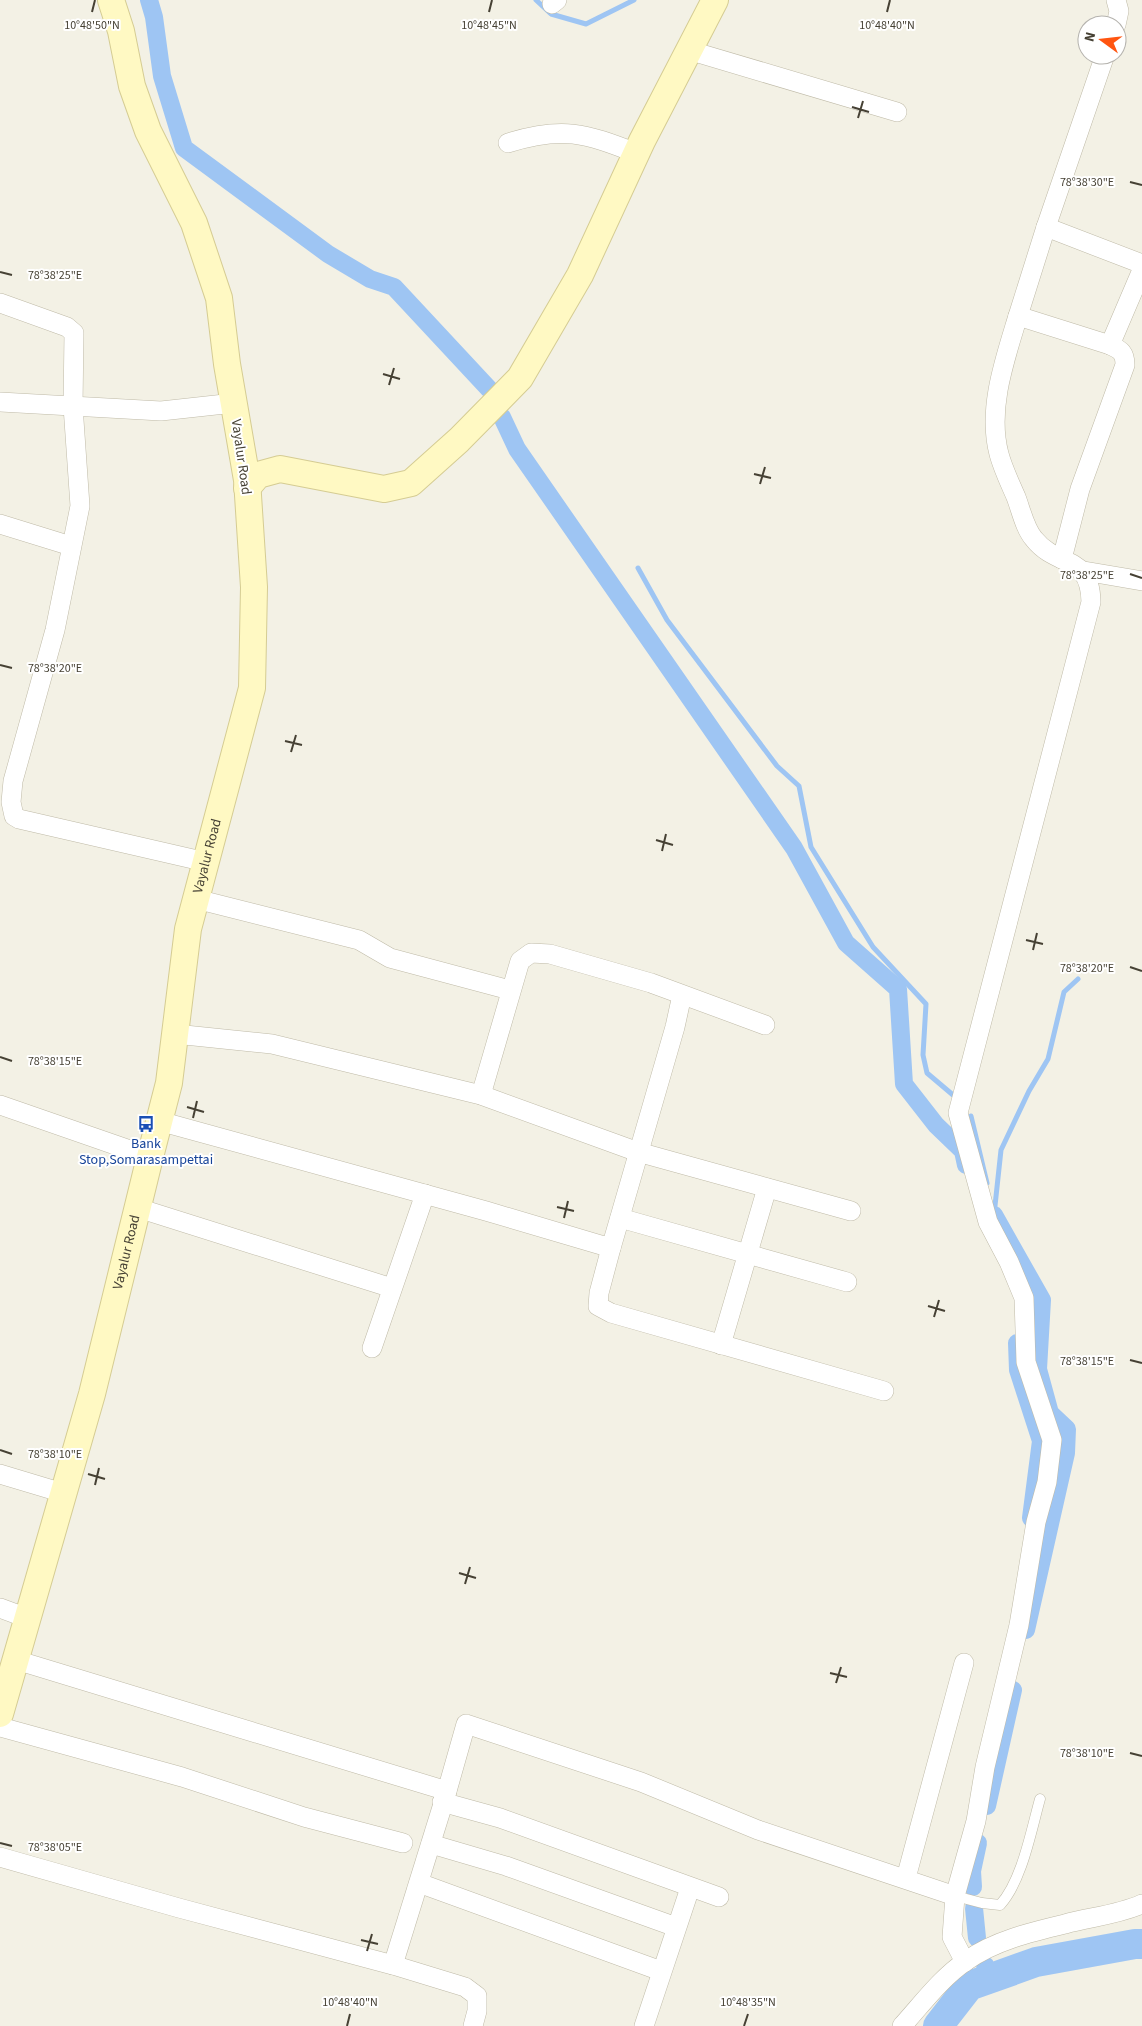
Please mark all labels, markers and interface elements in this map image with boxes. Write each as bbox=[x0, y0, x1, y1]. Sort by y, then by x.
north arrow bbox=[1077, 15, 1127, 65]
text: 10°48'50"N bbox=[64, 17, 120, 34]
text: 10°48'45"N bbox=[461, 17, 517, 34]
text: 10°48'40"N bbox=[859, 17, 915, 34]
text: N bbox=[1080, 30, 1101, 44]
text: 78°38'30"E bbox=[1060, 174, 1114, 191]
text: 78°38'25"E bbox=[28, 267, 82, 284]
street label: Vayalur Road bbox=[226, 418, 256, 496]
text: 78°38'25"E bbox=[1060, 567, 1114, 584]
text: 78°38'20"E bbox=[28, 660, 82, 677]
street label: Vayalur Road bbox=[188, 817, 227, 895]
text: 78°38'20"E bbox=[1060, 960, 1114, 977]
text: 78°38'15"E bbox=[28, 1053, 82, 1070]
bus stop icon: Bank Stop,Somarasampettai bbox=[136, 1114, 156, 1134]
place label: Bank Stop,Somarasampettai bbox=[79, 1134, 213, 1170]
street label: Vayalur Road bbox=[108, 1213, 145, 1292]
text: 78°38'15"E bbox=[1060, 1353, 1114, 1370]
text: 78°38'10"E bbox=[28, 1446, 82, 1463]
text: 78°38'10"E bbox=[1060, 1745, 1114, 1762]
text: 78°38'05"E bbox=[28, 1839, 82, 1856]
text: 10°48'40"N bbox=[322, 1994, 378, 2011]
text: 10°48'35"N bbox=[720, 1994, 776, 2011]

